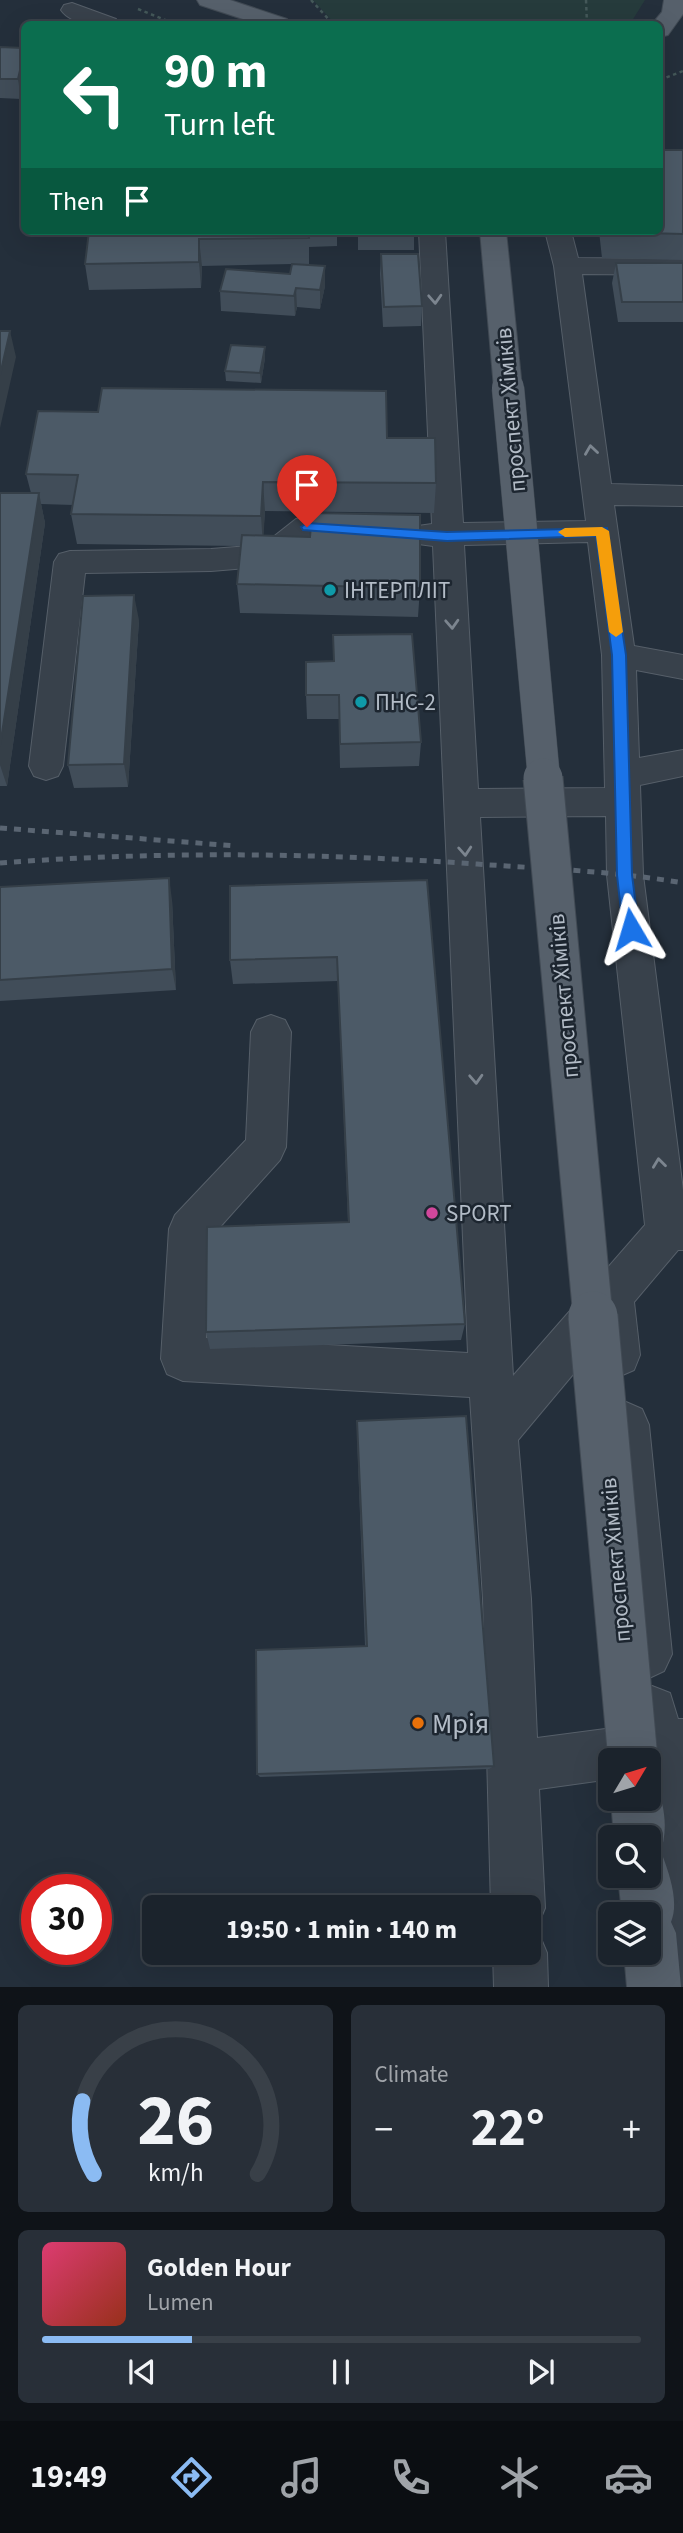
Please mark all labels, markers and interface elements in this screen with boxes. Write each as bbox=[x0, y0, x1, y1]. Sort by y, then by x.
text: 90 m bbox=[164, 37, 268, 107]
icon: left bbox=[49, 49, 140, 140]
text: Turn left bbox=[164, 102, 275, 148]
icon: arrive bbox=[118, 182, 156, 220]
text: Then bbox=[49, 183, 104, 220]
one-way arrow bbox=[428, 294, 443, 305]
street label: проспект Хіміків bbox=[487, 326, 534, 494]
one-way arrow bbox=[584, 444, 599, 455]
pin bbox=[277, 455, 337, 527]
icon: arrive bbox=[288, 466, 326, 504]
place label: ІНТЕРПЛІТ bbox=[344, 574, 450, 607]
marker: ІНТЕРПЛІТ bbox=[322, 582, 338, 598]
one-way arrow bbox=[444, 619, 459, 630]
place label: ПНС-2 bbox=[375, 686, 436, 719]
marker: ПНС-2 bbox=[353, 694, 369, 710]
one-way arrow bbox=[457, 846, 472, 857]
position arrow bbox=[594, 892, 668, 966]
street label: проспект Хіміків bbox=[540, 912, 587, 1080]
one-way arrow bbox=[469, 1073, 484, 1084]
one-way arrow bbox=[651, 1157, 666, 1169]
place label: SPORT bbox=[446, 1197, 512, 1230]
marker: SPORT bbox=[424, 1205, 440, 1221]
street label: проспект Хіміків bbox=[592, 1476, 639, 1644]
place label: Мрія bbox=[432, 1704, 489, 1744]
marker: Мрія bbox=[410, 1715, 426, 1731]
north arrow bbox=[598, 1748, 662, 1811]
map controls bbox=[598, 1748, 661, 1965]
button: search bbox=[598, 1825, 661, 1888]
speed limit sign: 30 bbox=[21, 1874, 112, 1965]
button: layers bbox=[598, 1902, 661, 1965]
text: 19:50 · 1 min · 140 m bbox=[226, 1911, 457, 1948]
text: Climate bbox=[375, 2058, 448, 2091]
text: 26 bbox=[137, 2070, 214, 2174]
text: 22° bbox=[471, 2092, 545, 2166]
text: − bbox=[375, 2103, 393, 2157]
text: + bbox=[622, 2103, 641, 2157]
text: km/h bbox=[148, 2155, 203, 2191]
text: Golden Hour bbox=[147, 2249, 291, 2286]
text: Lumen bbox=[147, 2286, 214, 2319]
icon: previous bbox=[123, 2353, 161, 2391]
icon: pause bbox=[322, 2353, 360, 2391]
icon: next bbox=[522, 2353, 560, 2391]
icon: directions bbox=[167, 2453, 216, 2502]
icon: music bbox=[277, 2453, 326, 2502]
icon: phone bbox=[386, 2453, 435, 2502]
icon: climate bbox=[495, 2453, 544, 2502]
icon: car bbox=[604, 2453, 653, 2502]
text: 19:49 bbox=[30, 2454, 107, 2500]

